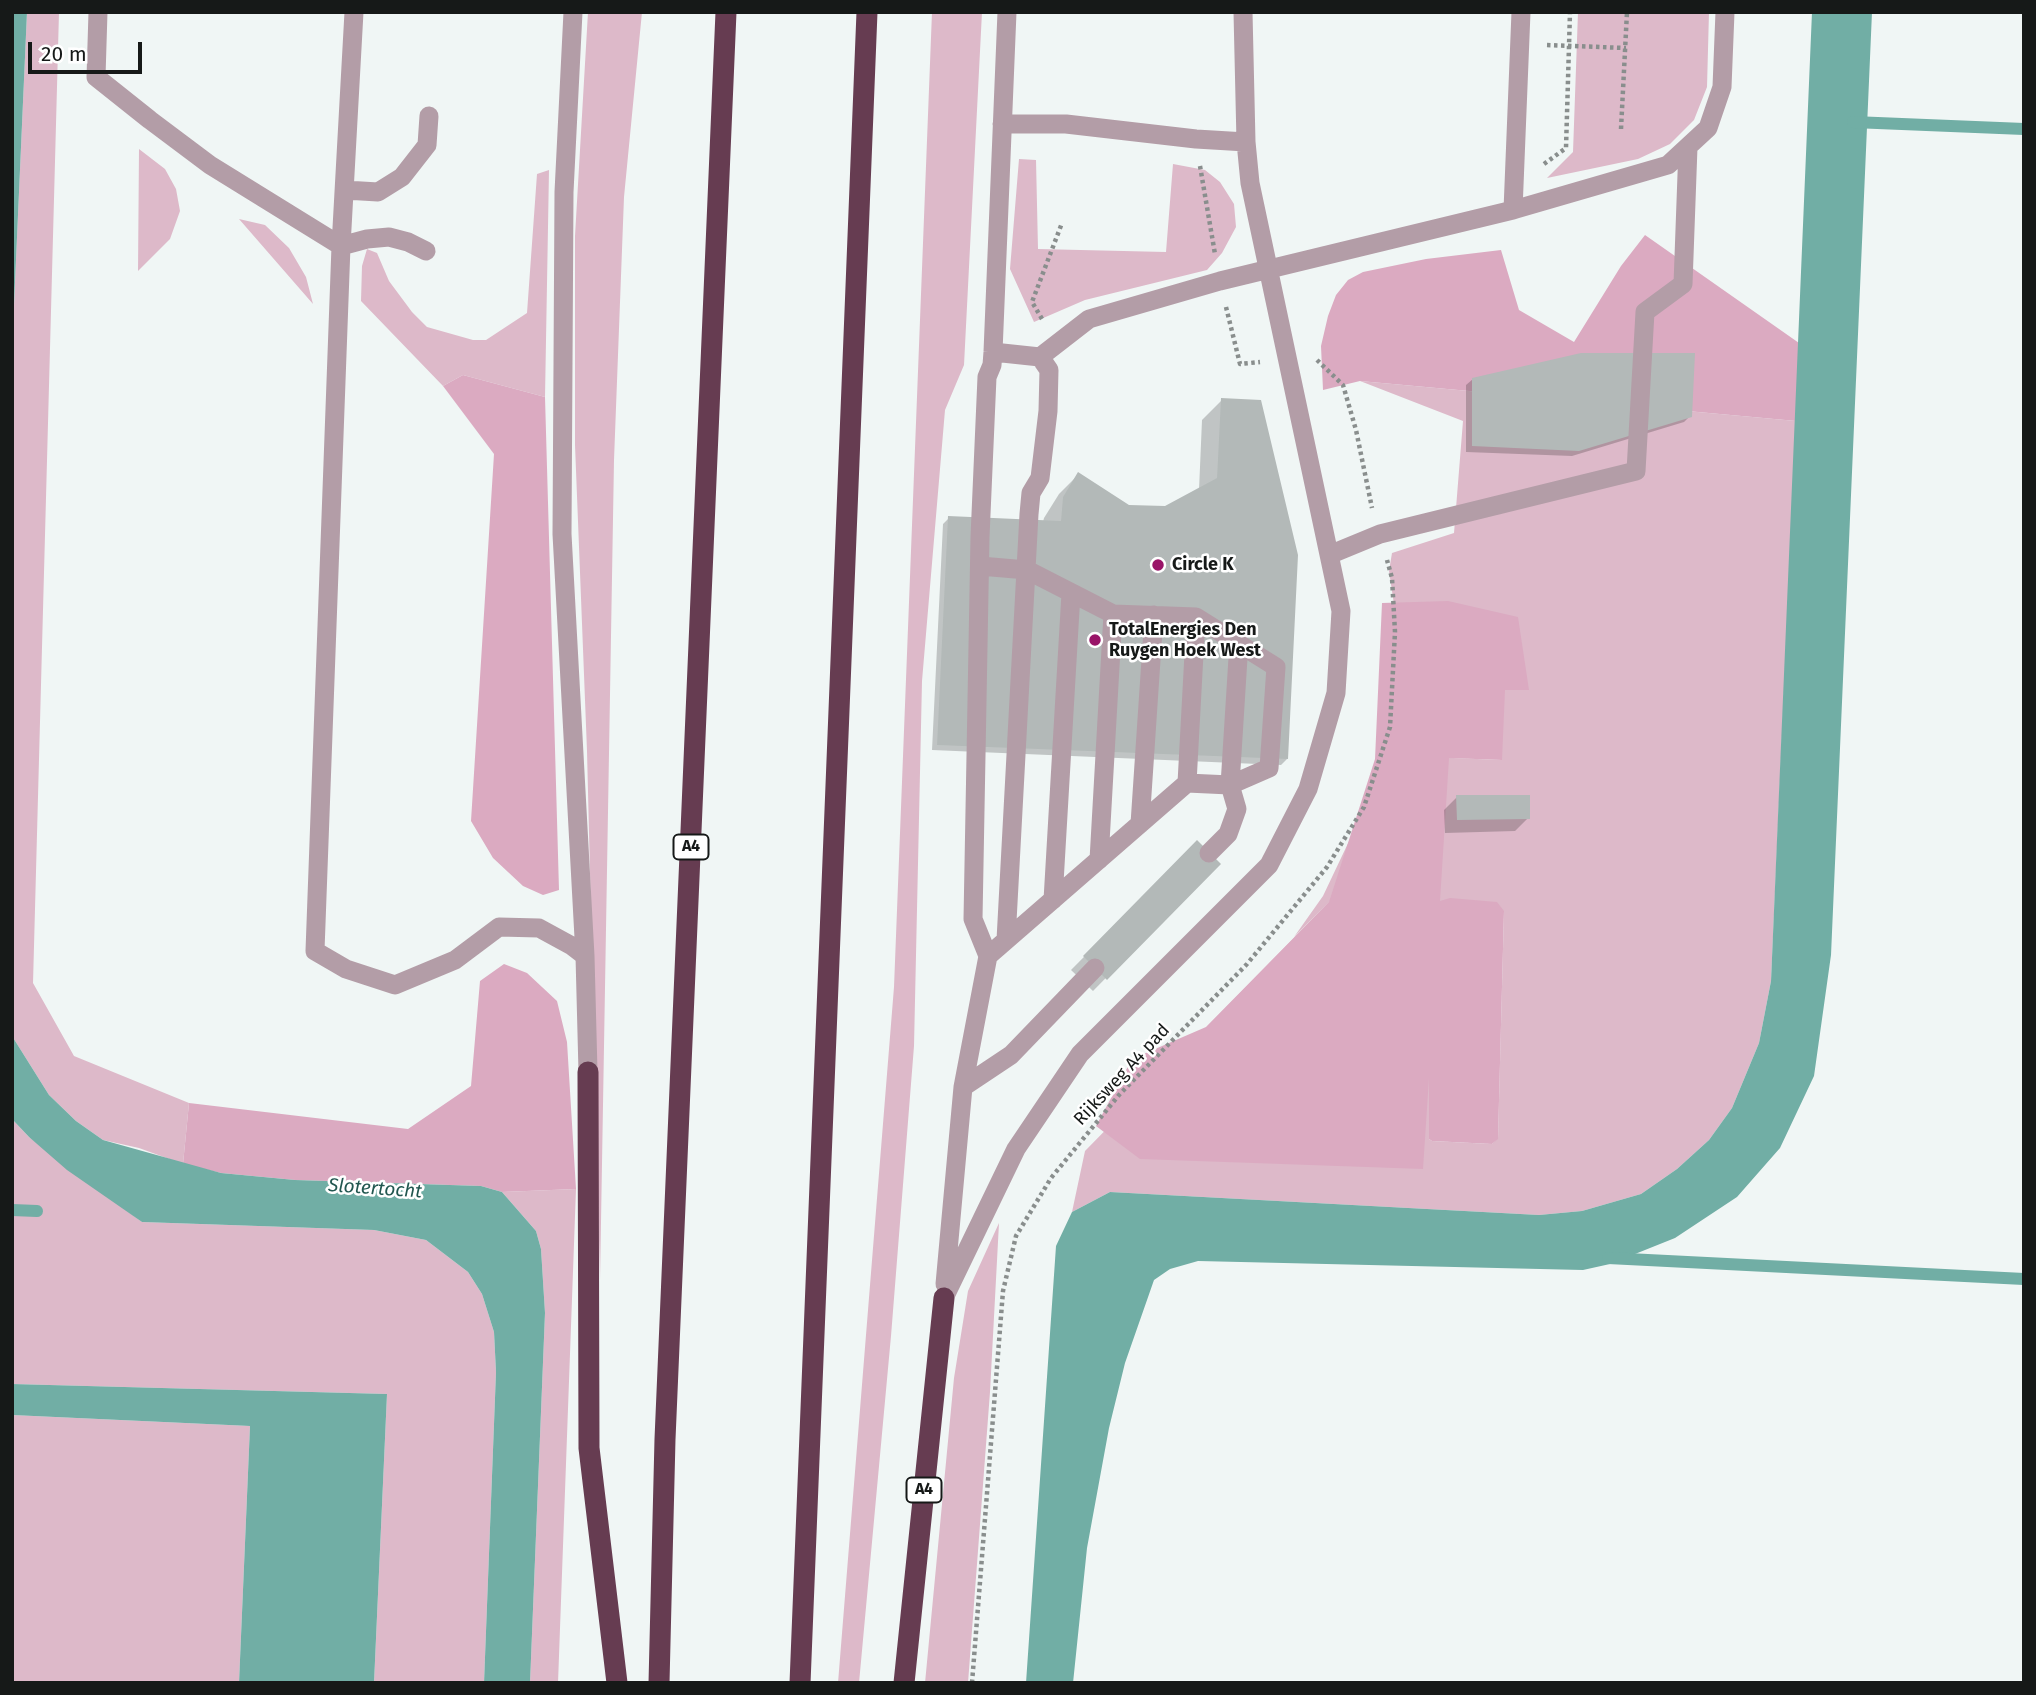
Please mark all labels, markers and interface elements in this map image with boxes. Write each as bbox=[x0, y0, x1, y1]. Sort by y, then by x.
scale bar bbox=[32, 28, 145, 72]
text: 20 m bbox=[41, 41, 87, 67]
place label: Circle K bbox=[1172, 554, 1234, 576]
marker: Circle K bbox=[1150, 557, 1166, 573]
place label: TotalEnergies Den Ruygen Hoek West bbox=[1109, 619, 1261, 662]
marker: TotalEnergies Den Ruygen Hoek West bbox=[1087, 632, 1103, 648]
road number: A4 bbox=[674, 834, 708, 860]
street label: Rijksweg A4 pad bbox=[1070, 1020, 1174, 1130]
water label: Slotertocht bbox=[327, 1174, 423, 1204]
road number: A4 bbox=[906, 1478, 942, 1502]

